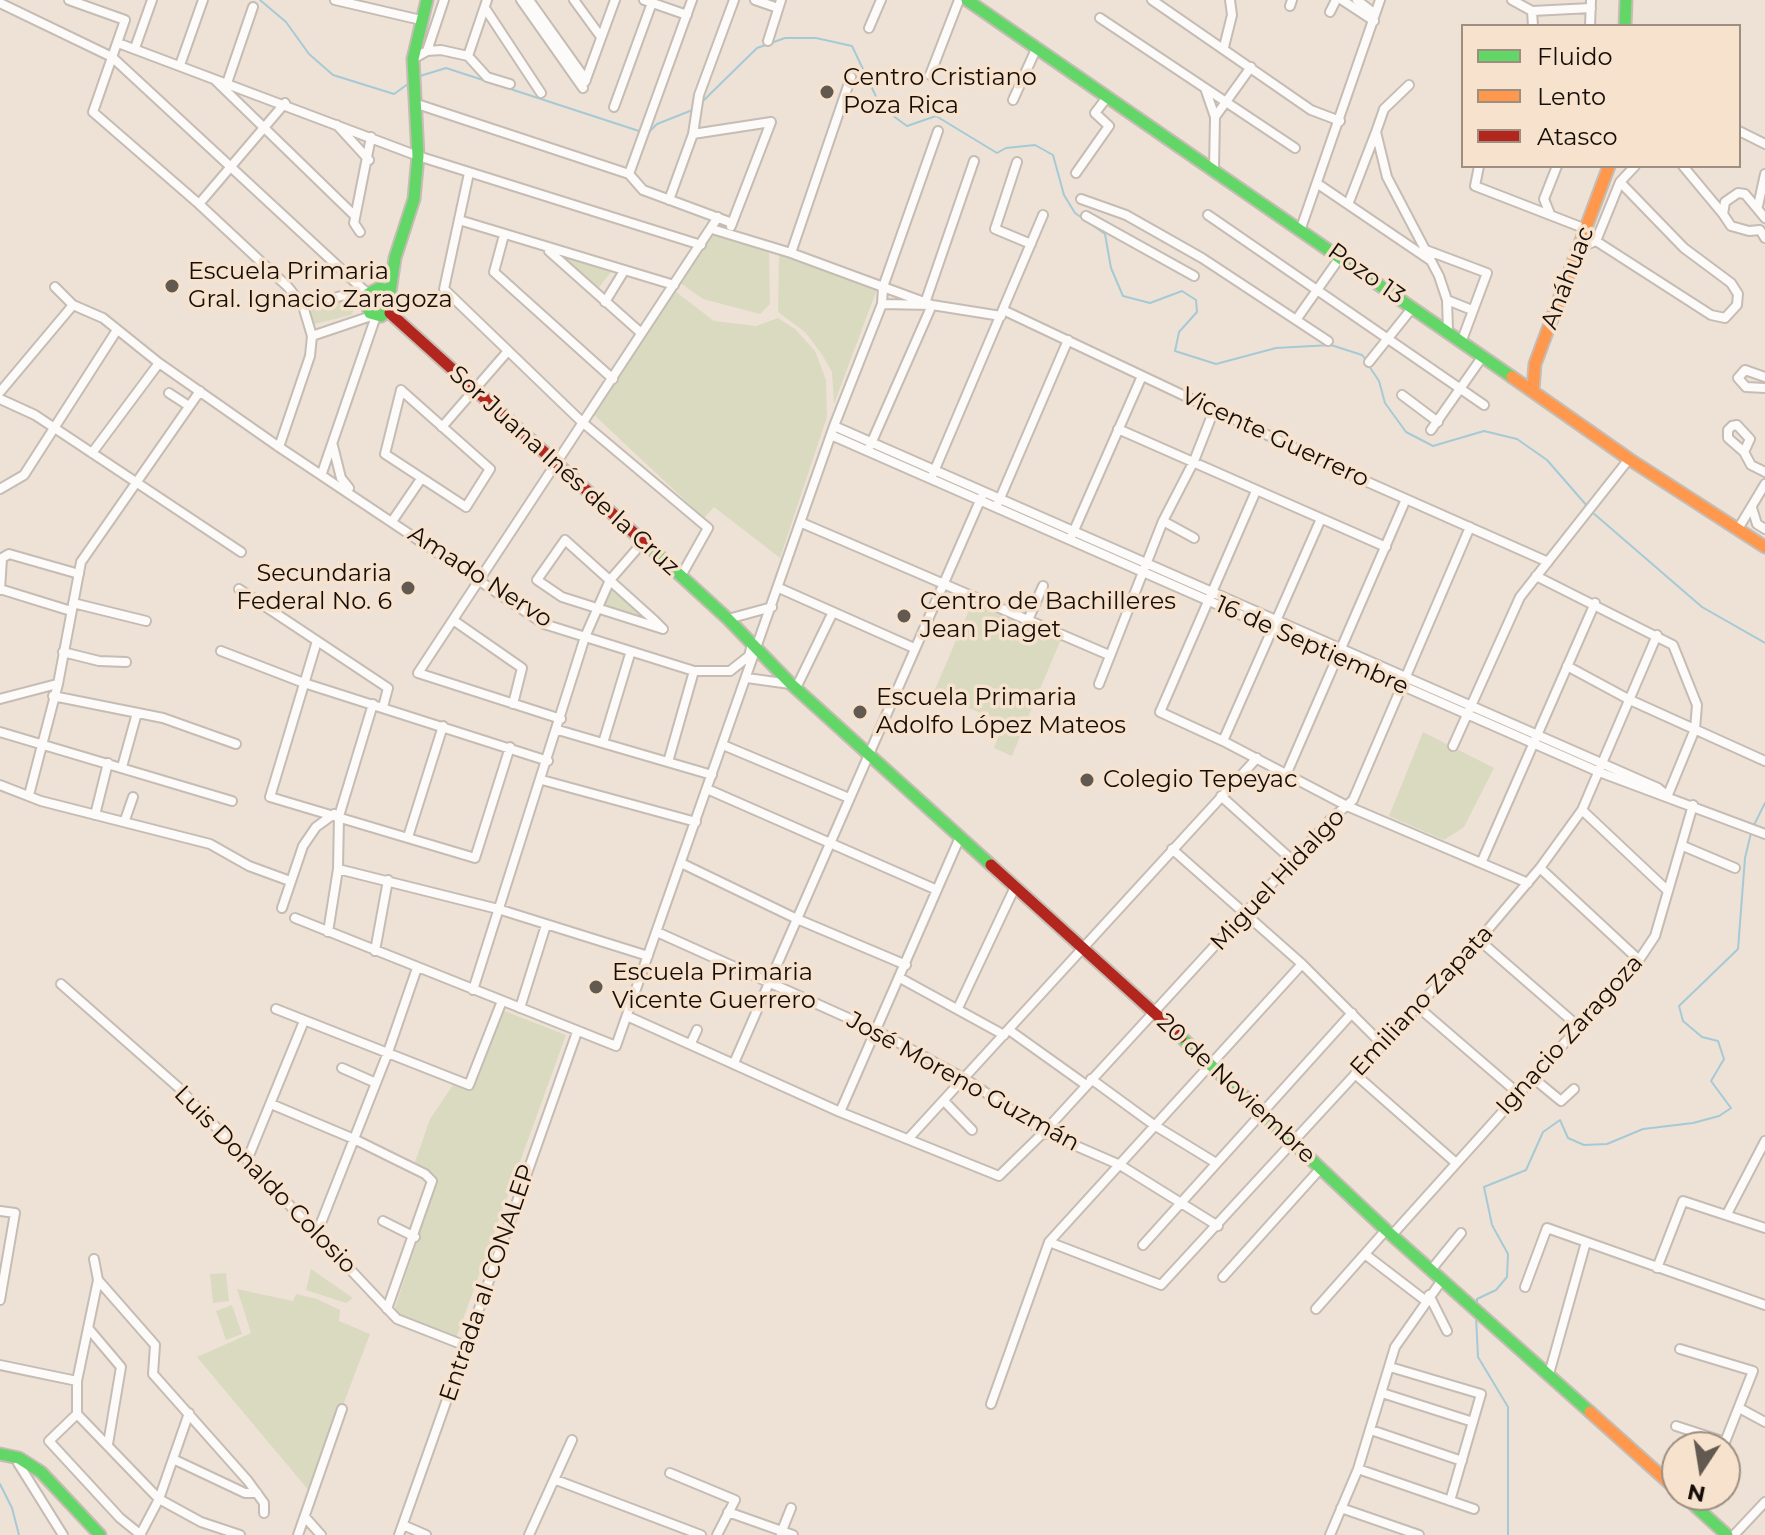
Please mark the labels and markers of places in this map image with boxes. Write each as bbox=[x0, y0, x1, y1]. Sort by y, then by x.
place label: Centro Cristiano Poza Rica bbox=[843, 64, 1037, 120]
marker: Centro Cristiano Poza Rica bbox=[818, 83, 836, 101]
place label: Escuela Primaria Gral. Ignacio Zaragoza bbox=[188, 258, 453, 314]
marker: Escuela Primaria Gral. Ignacio Zaragoza bbox=[163, 277, 181, 295]
place label: Secundaria Federal No. 6 bbox=[236, 560, 392, 616]
marker: Secundaria Federal No. 6 bbox=[399, 579, 417, 597]
place label: Centro de Bachilleres Jean Piaget bbox=[920, 588, 1176, 644]
marker: Centro de Bachilleres Jean Piaget bbox=[895, 607, 913, 625]
place label: Escuela Primaria Adolfo López Mateos bbox=[876, 684, 1126, 740]
marker: Escuela Primaria Adolfo López Mateos bbox=[851, 703, 869, 721]
place label: Colegio Tepeyac bbox=[1103, 766, 1297, 794]
marker: Colegio Tepeyac bbox=[1078, 771, 1096, 789]
place label: Escuela Primaria Vicente Guerrero bbox=[612, 959, 816, 1015]
marker: Escuela Primaria Vicente Guerrero bbox=[587, 978, 605, 996]

